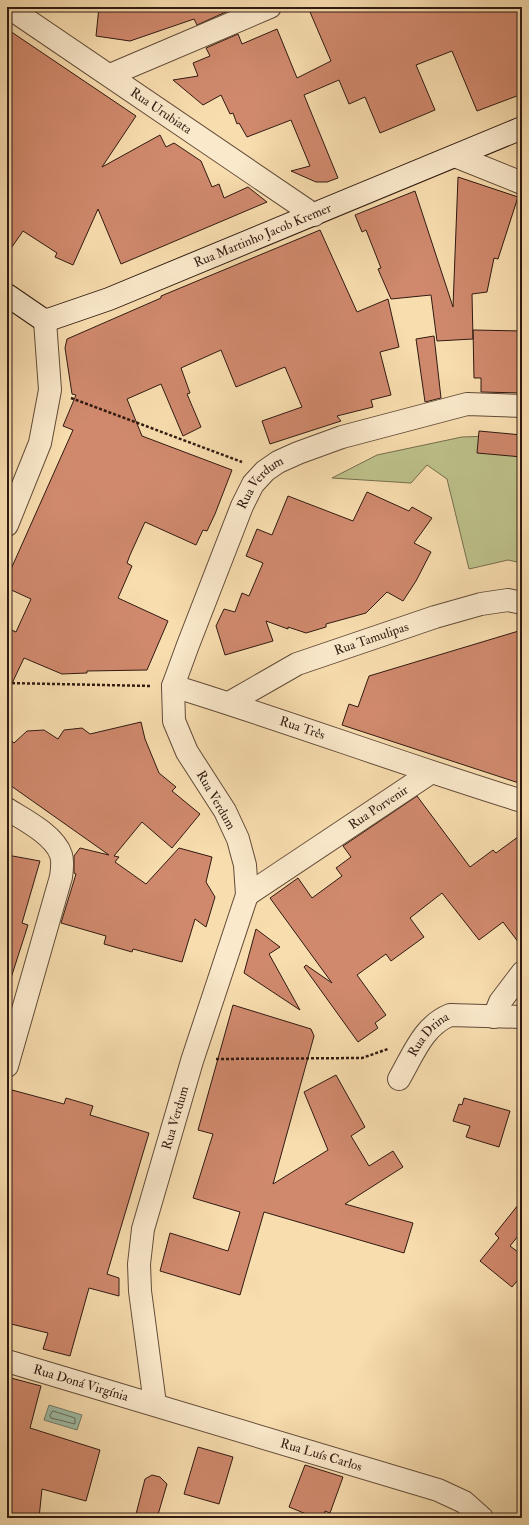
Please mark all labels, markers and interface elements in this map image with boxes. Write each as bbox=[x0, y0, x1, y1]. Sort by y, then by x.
street label: Rua Urubiata bbox=[127, 84, 195, 138]
street label: Rua Martinho Jacob Kremer bbox=[191, 200, 334, 271]
street label: Rua Verdum bbox=[234, 453, 286, 512]
street label: Rua Tamulipas bbox=[332, 618, 411, 659]
street label: Rua Três bbox=[277, 713, 328, 743]
street label: Rua Verdum bbox=[193, 768, 239, 832]
street label: Rua Porvenir bbox=[346, 782, 412, 833]
street label: Rua Drina bbox=[405, 1008, 452, 1060]
street label: Rua Verdum bbox=[159, 1084, 192, 1152]
street label: Rua Doná Virgínia bbox=[31, 1361, 131, 1405]
street label: Rua Luís Carlos bbox=[278, 1435, 365, 1475]

